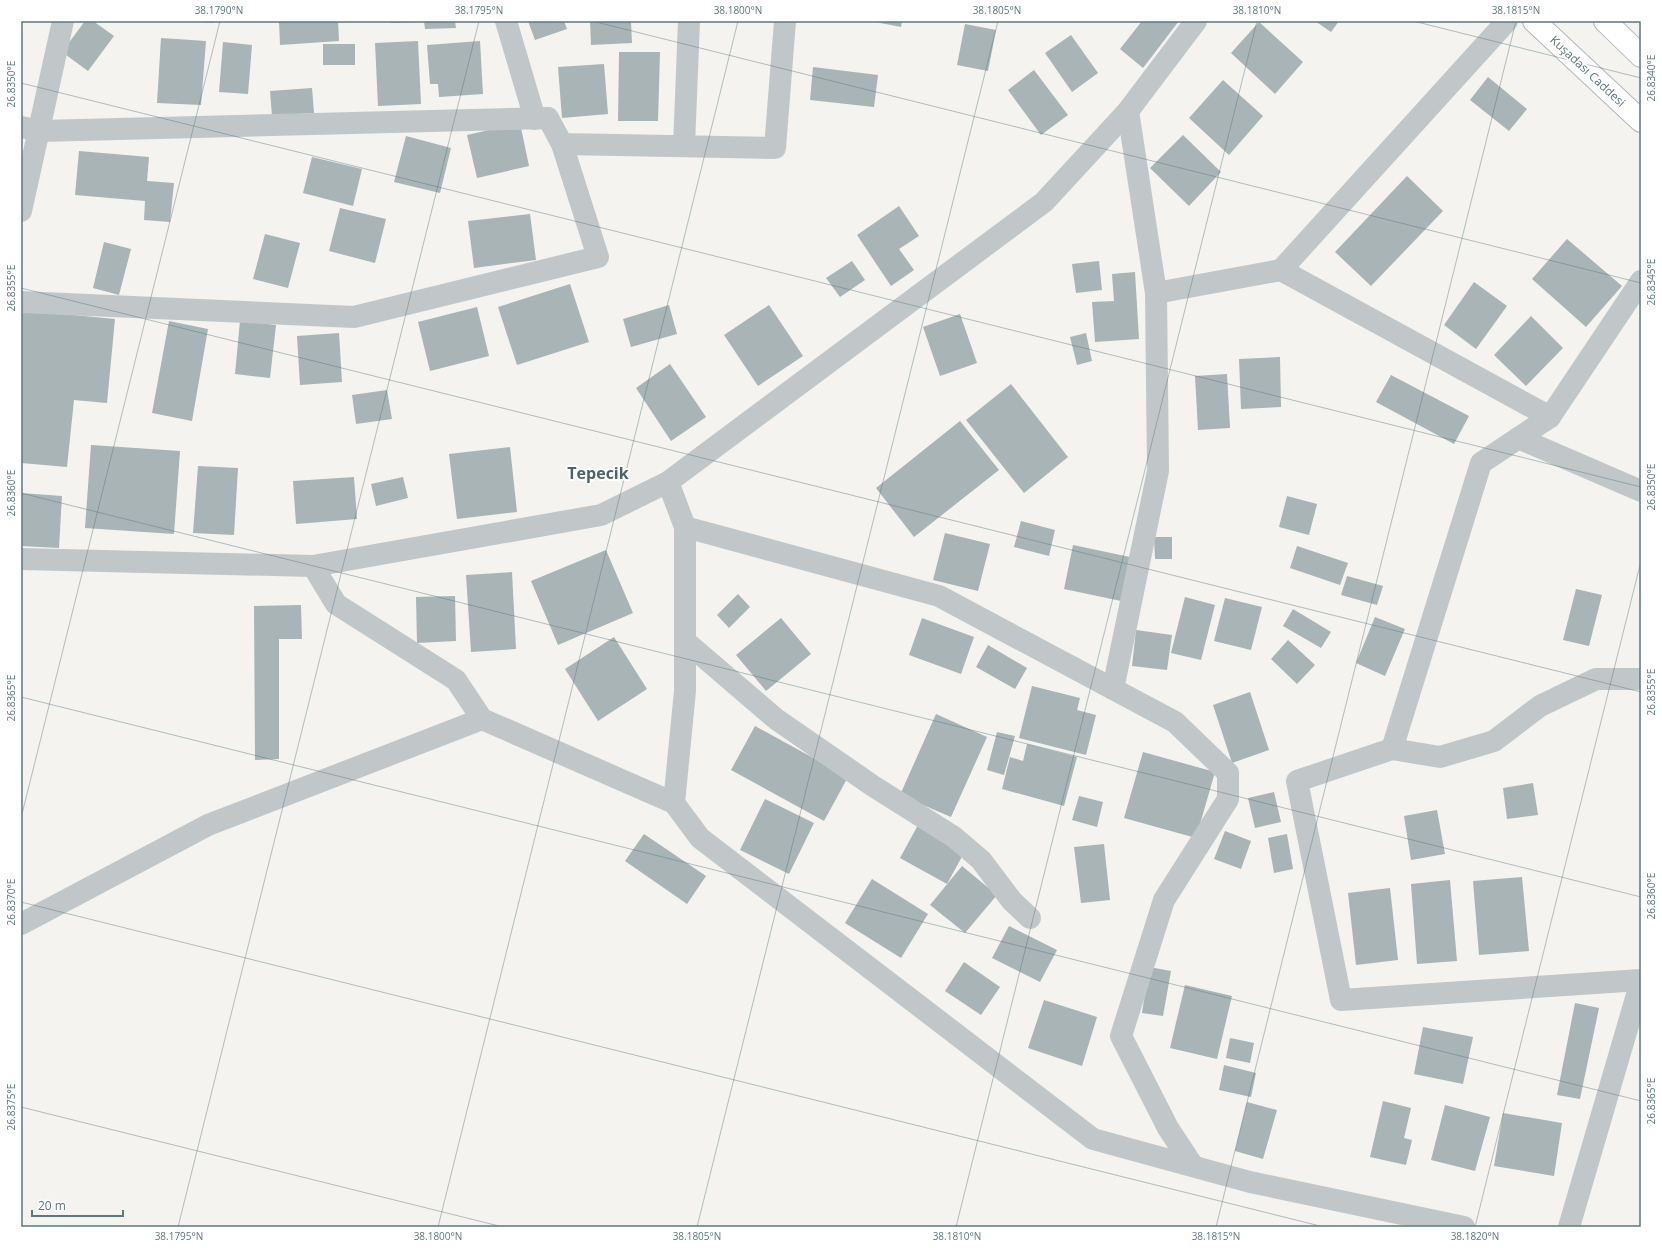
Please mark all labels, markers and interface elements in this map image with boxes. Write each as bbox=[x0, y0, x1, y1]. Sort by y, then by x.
text: 38.1790°N bbox=[195, 3, 243, 17]
text: 38.1795°N bbox=[455, 3, 503, 17]
text: 38.1800°N bbox=[714, 3, 762, 17]
text: 38.1805°N bbox=[973, 3, 1021, 17]
text: 38.1810°N bbox=[1233, 3, 1281, 17]
text: 38.1815°N bbox=[1492, 3, 1540, 17]
street label: Kuşadası Caddesi bbox=[1547, 32, 1629, 110]
text: 26.8340°E bbox=[1644, 55, 1658, 101]
text: 26.8350°E bbox=[4, 61, 18, 107]
text: 26.8345°E bbox=[1644, 259, 1658, 305]
text: 26.8355°E bbox=[4, 265, 18, 311]
district label: Tepecik bbox=[567, 462, 629, 484]
text: 26.8350°E bbox=[1644, 464, 1658, 510]
text: 26.8360°E bbox=[4, 470, 18, 516]
text: 26.8355°E bbox=[1644, 669, 1658, 715]
text: 26.8365°E bbox=[4, 675, 18, 721]
text: 26.8360°E bbox=[1644, 873, 1658, 919]
text: 26.8370°E bbox=[4, 879, 18, 925]
text: 26.8365°E bbox=[1644, 1078, 1658, 1124]
text: 26.8375°E bbox=[4, 1084, 18, 1130]
scale bar bbox=[32, 1192, 123, 1218]
text: 20 m bbox=[38, 1197, 66, 1214]
text: 38.1795°N bbox=[155, 1229, 203, 1243]
text: 38.1800°N bbox=[414, 1229, 462, 1243]
text: 38.1805°N bbox=[673, 1229, 721, 1243]
text: 38.1810°N bbox=[933, 1229, 981, 1243]
text: 38.1815°N bbox=[1192, 1229, 1240, 1243]
text: 38.1820°N bbox=[1451, 1229, 1499, 1243]

